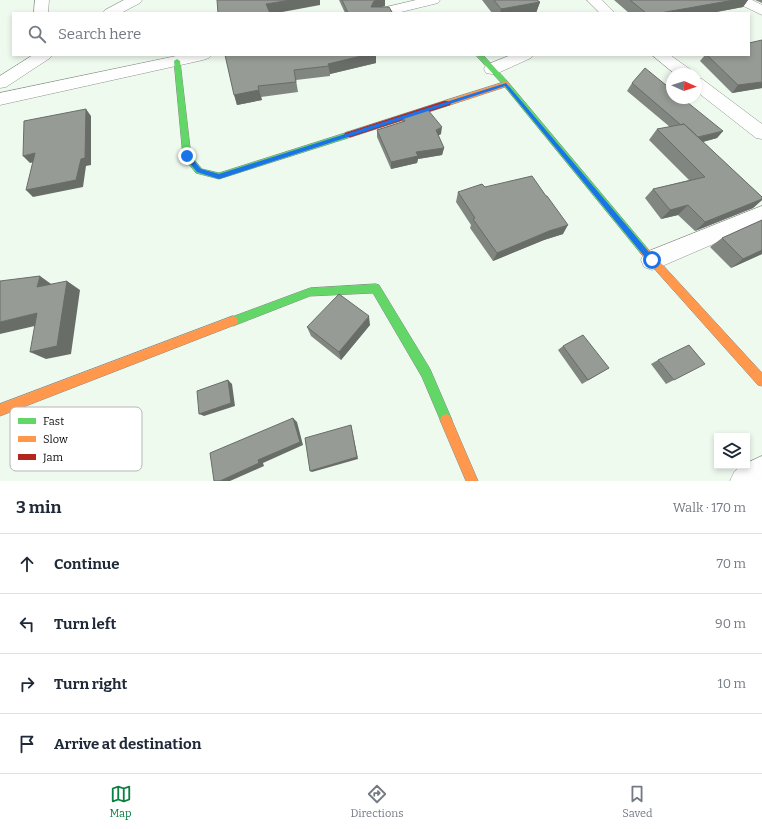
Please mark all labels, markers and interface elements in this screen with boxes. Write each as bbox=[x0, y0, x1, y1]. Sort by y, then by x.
search box bbox=[12, 12, 750, 56]
icon: search bbox=[26, 23, 48, 45]
text: Search here bbox=[58, 25, 141, 43]
north arrow bbox=[666, 68, 702, 104]
route end bbox=[178, 147, 196, 165]
route start bbox=[643, 251, 661, 269]
legend bbox=[10, 407, 142, 471]
text: Fast bbox=[43, 415, 64, 428]
text: Slow bbox=[43, 433, 68, 446]
map controls bbox=[714, 433, 750, 469]
button: layers bbox=[714, 433, 750, 469]
text: Jam bbox=[42, 451, 63, 464]
text: 3 min bbox=[16, 497, 61, 518]
text: Walk · 170 m bbox=[673, 500, 746, 515]
icon: ahead bbox=[16, 553, 38, 575]
text: Continue bbox=[54, 555, 120, 573]
text: 70 m bbox=[716, 556, 746, 571]
icon: left bbox=[16, 613, 38, 635]
text: Turn left bbox=[54, 615, 116, 633]
text: 90 m bbox=[715, 616, 746, 631]
icon: right bbox=[16, 673, 38, 695]
text: Turn right bbox=[54, 675, 127, 693]
text: 10 m bbox=[717, 676, 746, 691]
icon: arrive bbox=[16, 733, 38, 755]
text: Arrive at destination bbox=[54, 735, 201, 753]
tab: Map bbox=[109, 783, 132, 820]
tab: Directions bbox=[351, 783, 403, 820]
tab: Saved bbox=[622, 783, 653, 820]

